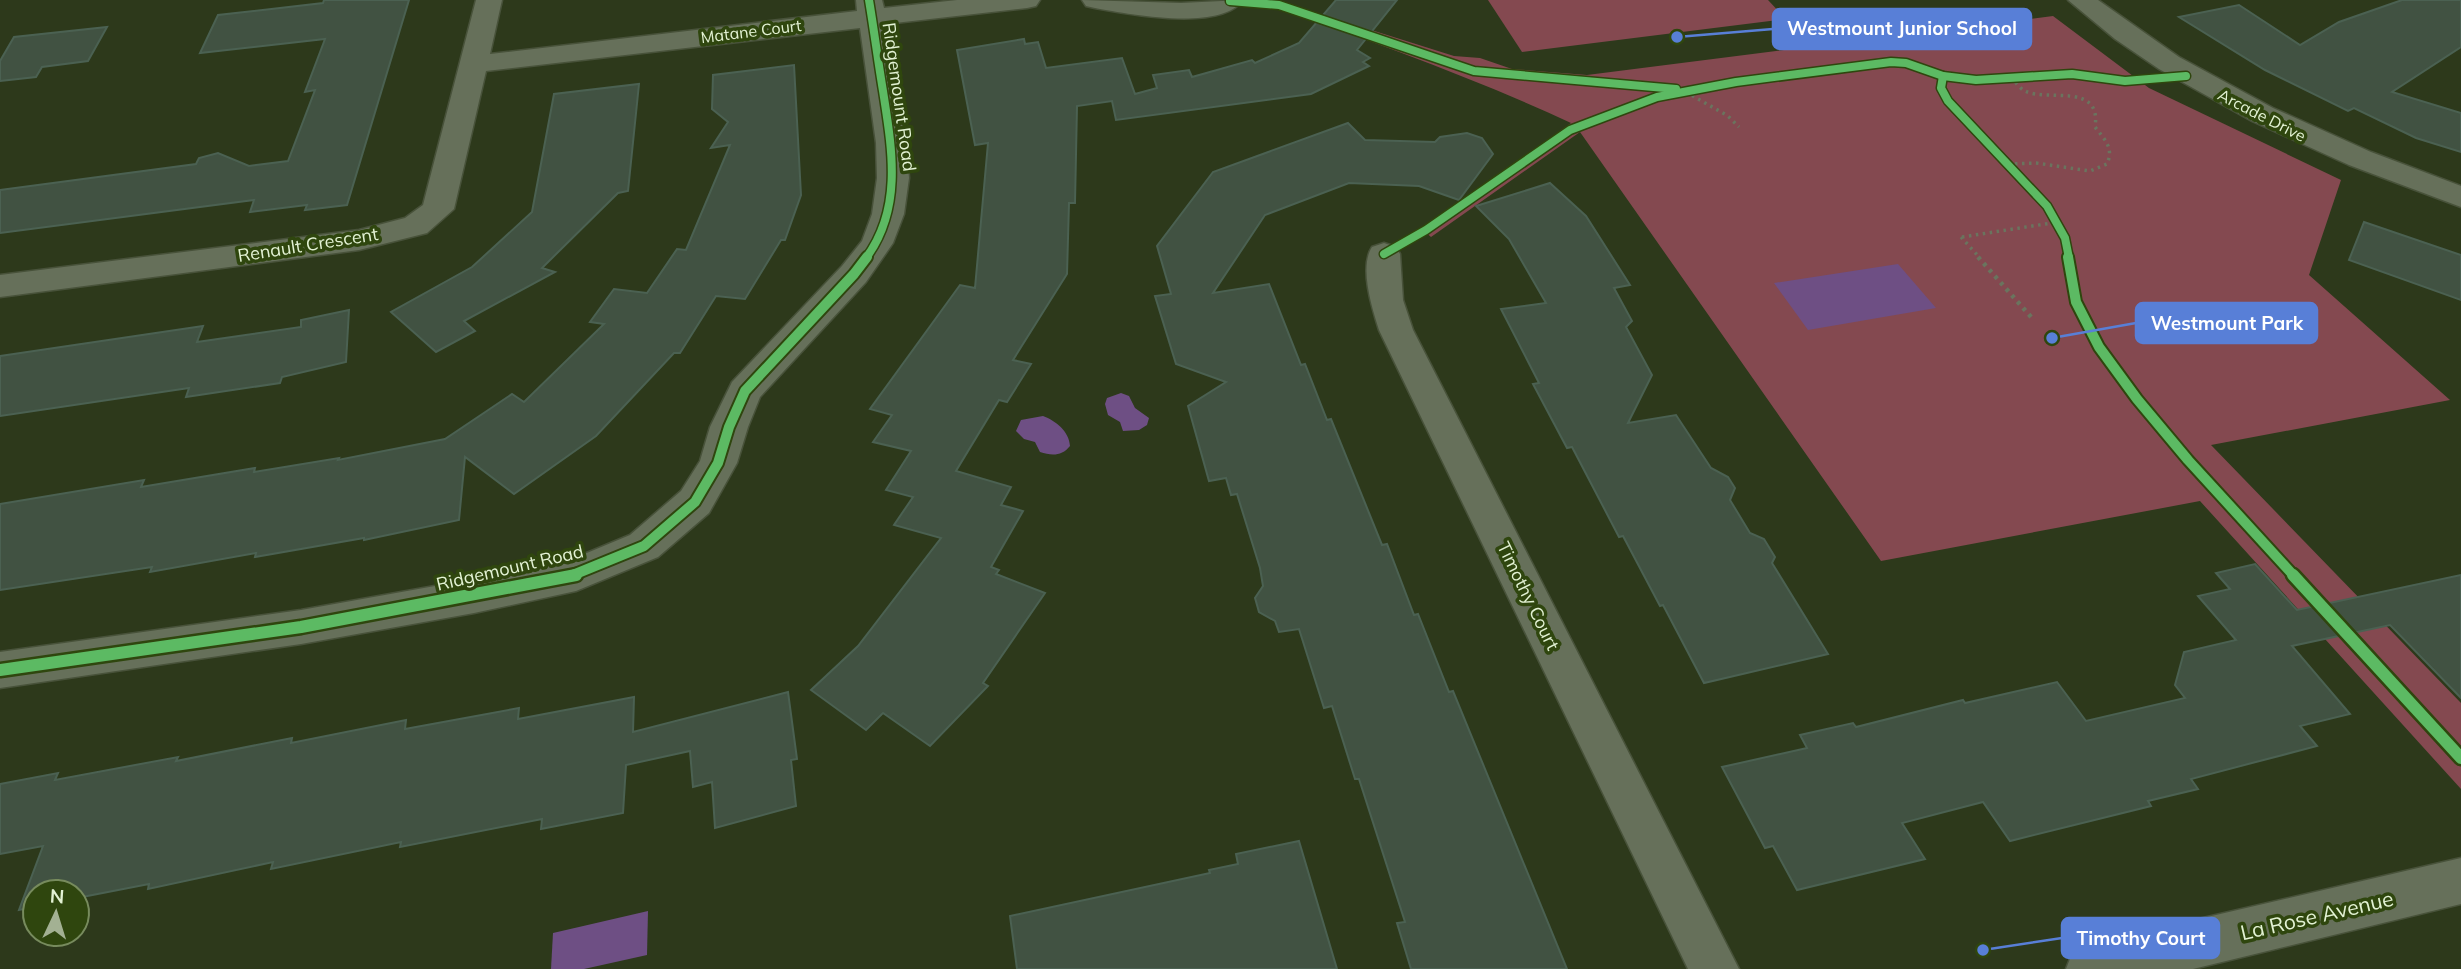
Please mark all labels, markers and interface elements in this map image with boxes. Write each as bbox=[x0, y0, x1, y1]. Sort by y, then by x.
callout: Westmount Junior School bbox=[1773, 9, 2031, 49]
street label: Matane Court bbox=[699, 15, 803, 47]
text: Westmount Junior School bbox=[1787, 16, 2017, 40]
street label: Ridgemount Road bbox=[878, 21, 921, 173]
street label: Arcade Drive bbox=[2215, 84, 2309, 146]
street label: Renault Crescent bbox=[236, 222, 380, 267]
callout: Westmount Park bbox=[2136, 303, 2317, 343]
text: Westmount Park bbox=[2151, 311, 2304, 335]
street label: Timothy Court bbox=[1492, 538, 1565, 654]
street label: Ridgemount Road bbox=[434, 539, 586, 596]
north arrow bbox=[21, 878, 91, 948]
text: N bbox=[49, 884, 65, 909]
street label: La Rose Avenue bbox=[2238, 885, 2396, 945]
callout: Timothy Court bbox=[2062, 918, 2219, 958]
text: Timothy Court bbox=[2076, 926, 2206, 950]

